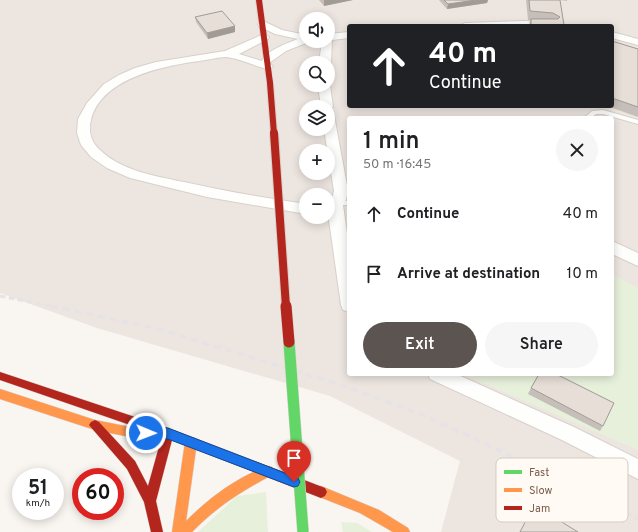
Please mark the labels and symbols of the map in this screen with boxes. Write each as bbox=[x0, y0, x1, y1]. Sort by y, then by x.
position arrow bbox=[125, 412, 167, 454]
pin bbox=[277, 441, 311, 482]
legend bbox=[496, 458, 628, 522]
text: Fast bbox=[529, 466, 549, 480]
speed limit sign: 60 bbox=[72, 468, 124, 520]
text: Slow bbox=[529, 484, 552, 498]
text: Jam bbox=[529, 502, 550, 516]

